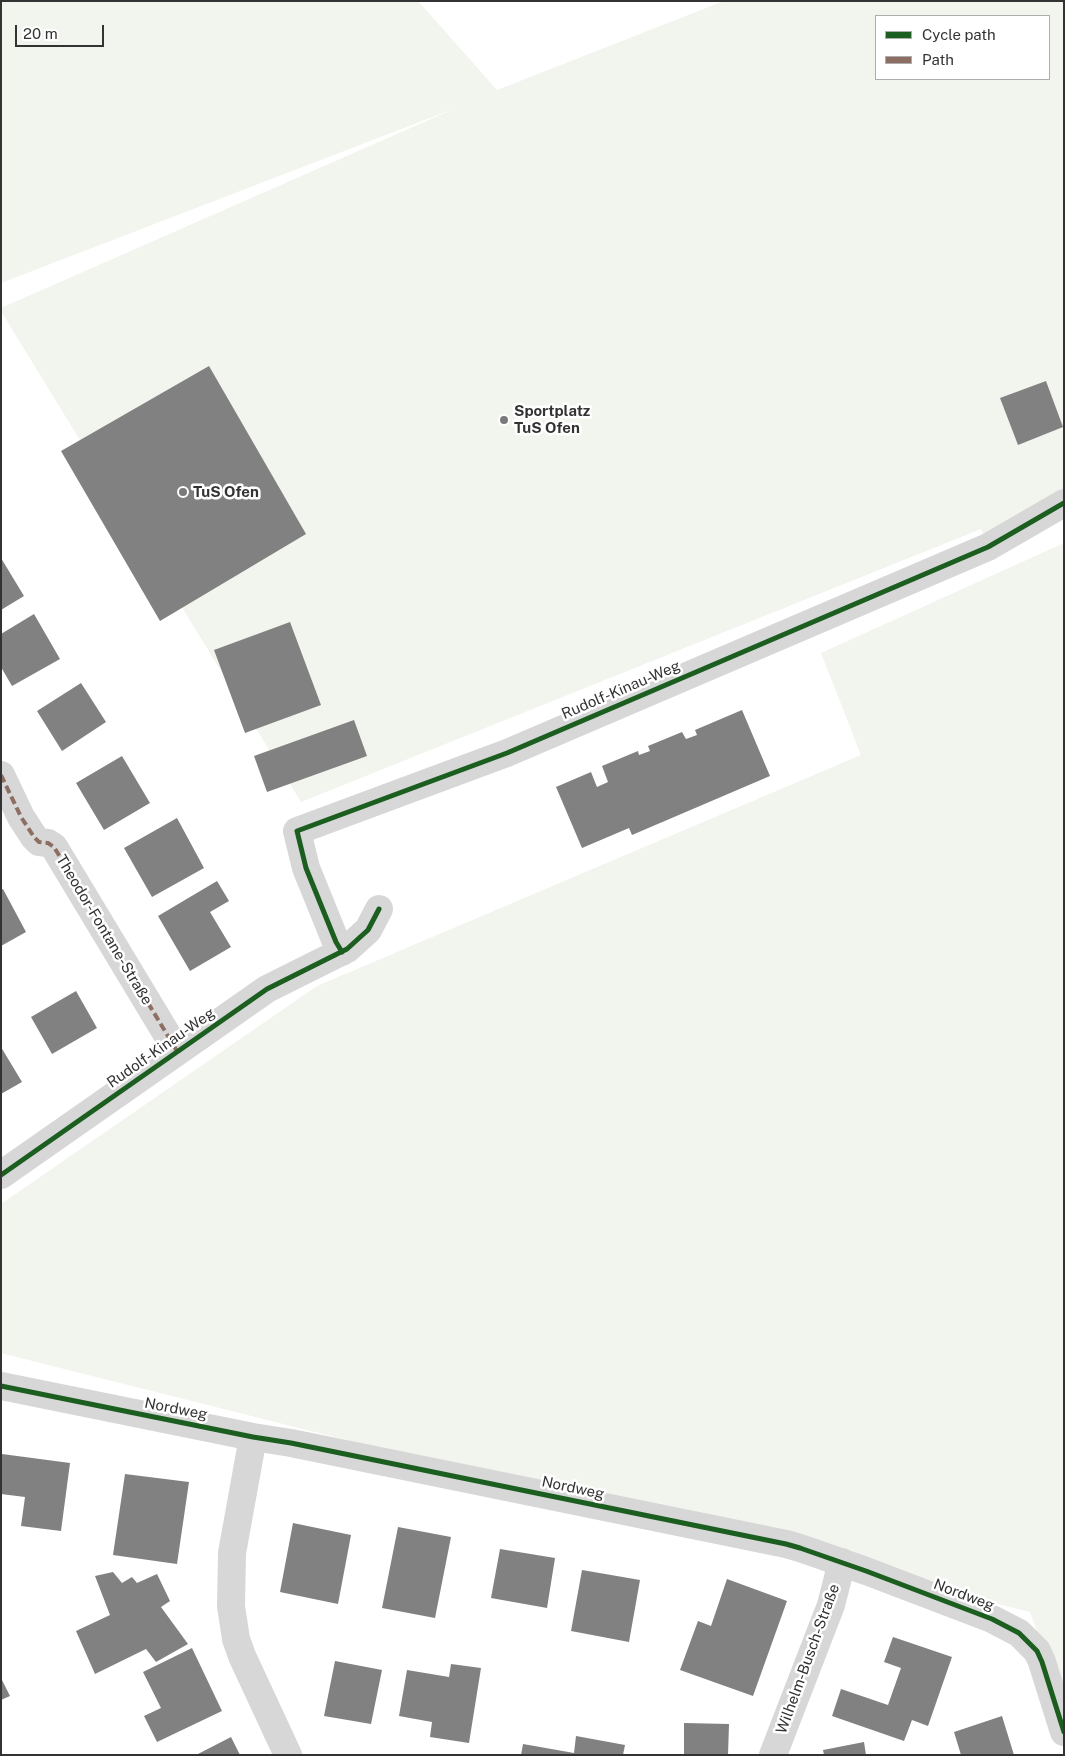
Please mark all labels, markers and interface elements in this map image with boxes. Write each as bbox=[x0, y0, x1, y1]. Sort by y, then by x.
scale bar bbox=[18, 15, 106, 47]
legend bbox=[875, 15, 1050, 80]
text: 20 m bbox=[23, 25, 58, 42]
text: Cycle path bbox=[922, 26, 996, 43]
text: Path bbox=[922, 51, 954, 68]
place label: Sportplatz TuS Ofen bbox=[514, 402, 590, 437]
marker: Sportplatz TuS Ofen bbox=[498, 414, 510, 426]
place label: TuS Ofen bbox=[193, 483, 259, 501]
marker: TuS Ofen bbox=[177, 486, 189, 498]
street label: Rudolf-Kinau-Weg bbox=[559, 657, 683, 723]
street label: Theodor-Fontane-Straße bbox=[52, 852, 156, 1008]
street label: Rudolf-Kinau-Weg bbox=[104, 1004, 218, 1092]
street label: Nordweg bbox=[143, 1394, 209, 1424]
street label: Nordweg bbox=[540, 1473, 606, 1503]
street label: Nordweg bbox=[931, 1575, 997, 1615]
street label: Wilhelm-Busch-Straße bbox=[773, 1582, 843, 1736]

